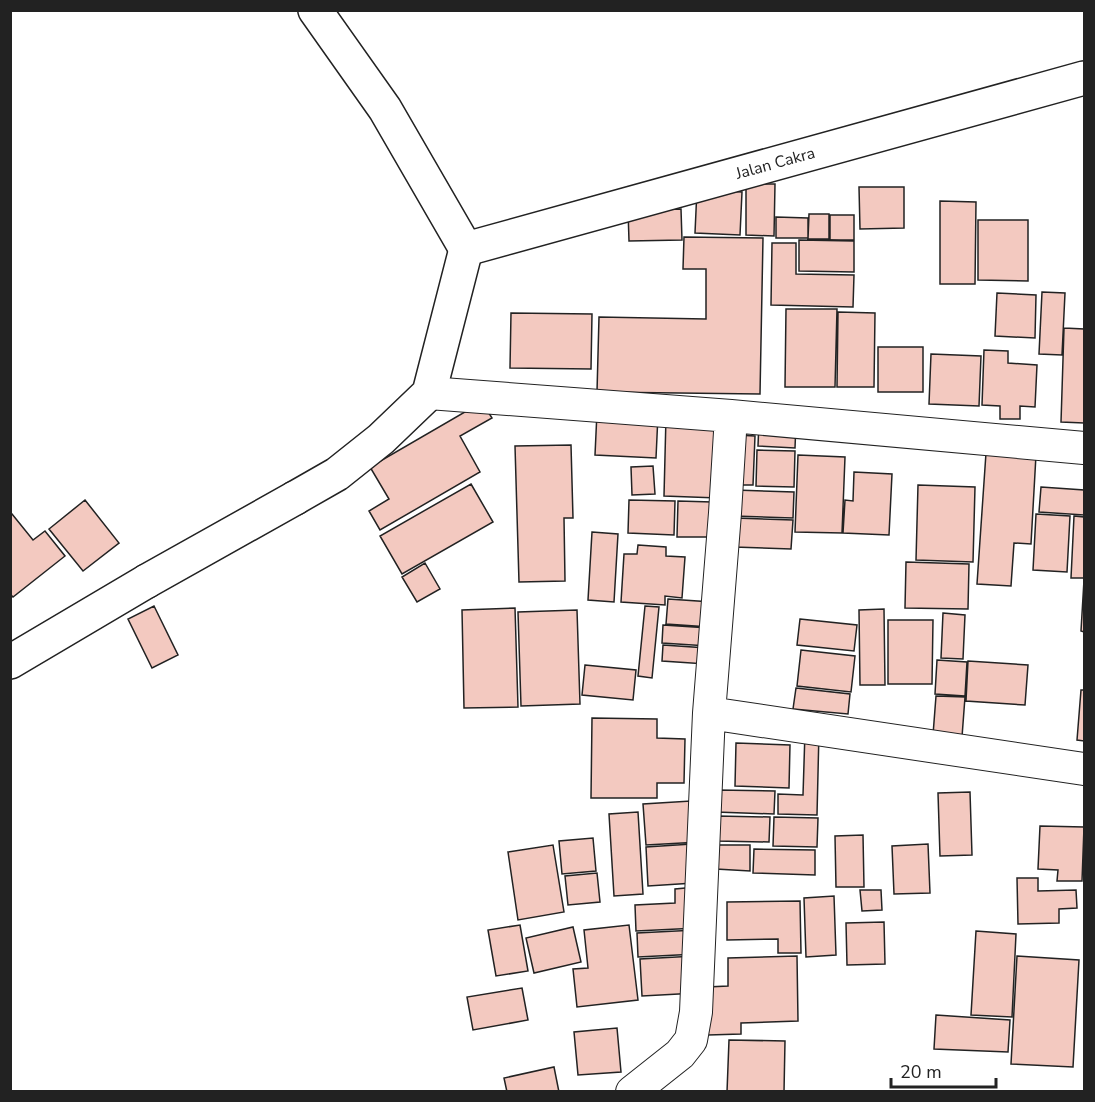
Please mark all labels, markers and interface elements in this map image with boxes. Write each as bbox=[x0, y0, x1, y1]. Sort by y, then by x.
street label: Jalan Cakra bbox=[732, 142, 817, 185]
scale bar bbox=[891, 1051, 996, 1089]
text: 20 m bbox=[900, 1060, 942, 1084]

